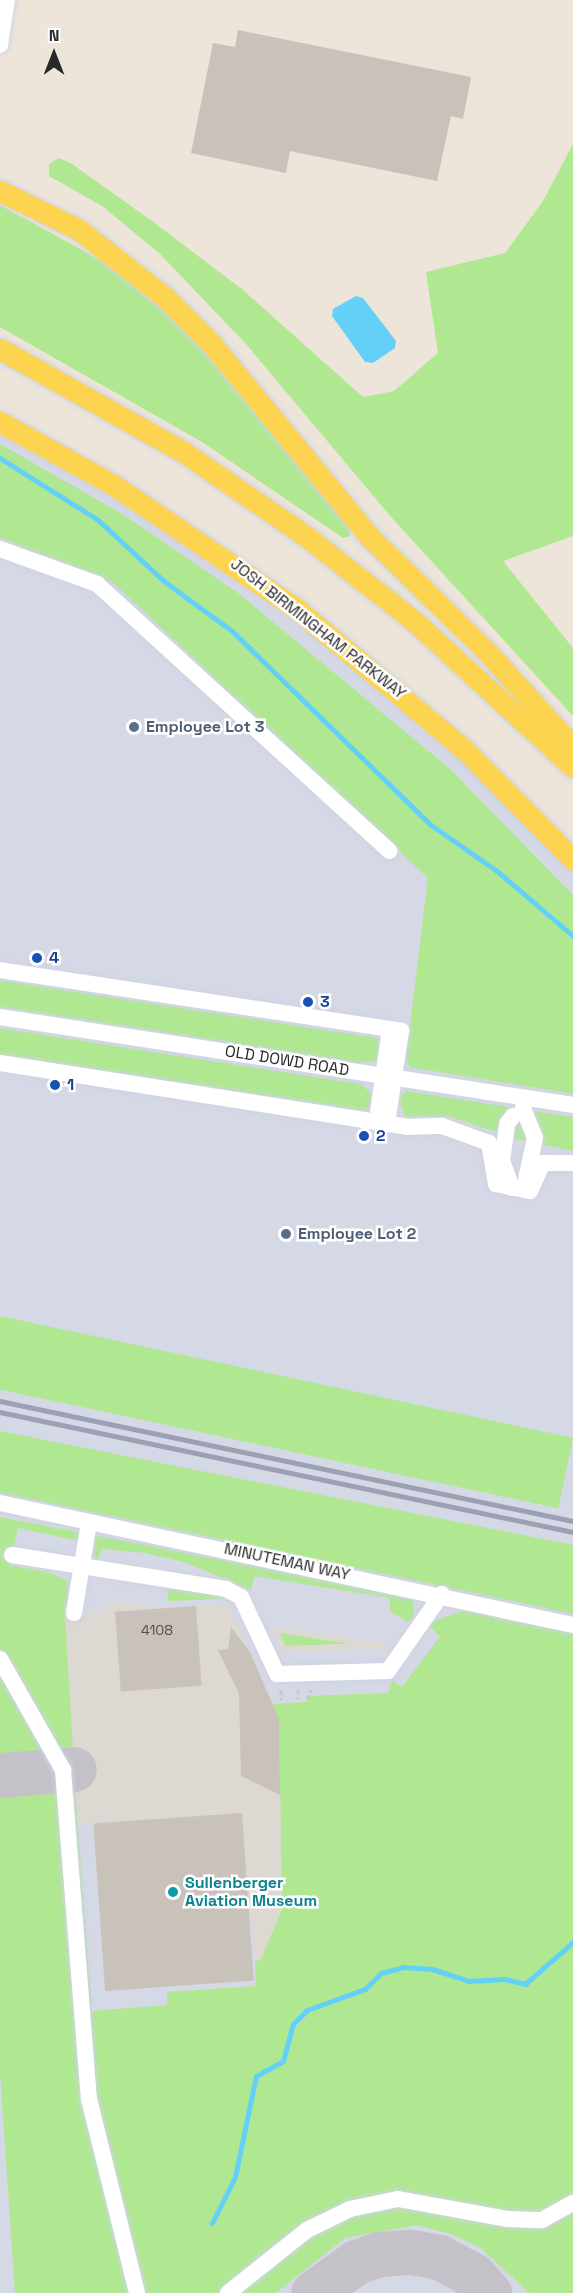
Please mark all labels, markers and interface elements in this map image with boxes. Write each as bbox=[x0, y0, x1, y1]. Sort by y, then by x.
north arrow bbox=[24, 24, 84, 84]
text: N bbox=[49, 25, 59, 46]
street label: JOSH BIRMINGHAM PARKWAY bbox=[226, 555, 410, 703]
place label: Employee Lot 3 bbox=[146, 717, 264, 737]
marker: Employee Lot 3 bbox=[127, 720, 141, 734]
place label: 4 bbox=[49, 948, 59, 968]
marker: 4 bbox=[30, 951, 44, 965]
place label: 3 bbox=[320, 992, 330, 1012]
marker: 3 bbox=[301, 995, 315, 1009]
street label: OLD DOWD ROAD bbox=[224, 1042, 350, 1080]
place label: 1 bbox=[67, 1075, 74, 1095]
marker: 1 bbox=[48, 1078, 62, 1092]
place label: 2 bbox=[376, 1126, 386, 1146]
marker: 2 bbox=[357, 1129, 371, 1143]
place label: Employee Lot 2 bbox=[298, 1224, 416, 1244]
marker: Employee Lot 2 bbox=[279, 1227, 293, 1241]
street label: MINUTEMAN WAY bbox=[222, 1539, 352, 1585]
house number: 4108 bbox=[141, 1622, 173, 1638]
place label: Sullenberger Aviation Museum bbox=[185, 1873, 317, 1911]
marker: Sullenberger Aviation Museum bbox=[166, 1885, 180, 1899]

